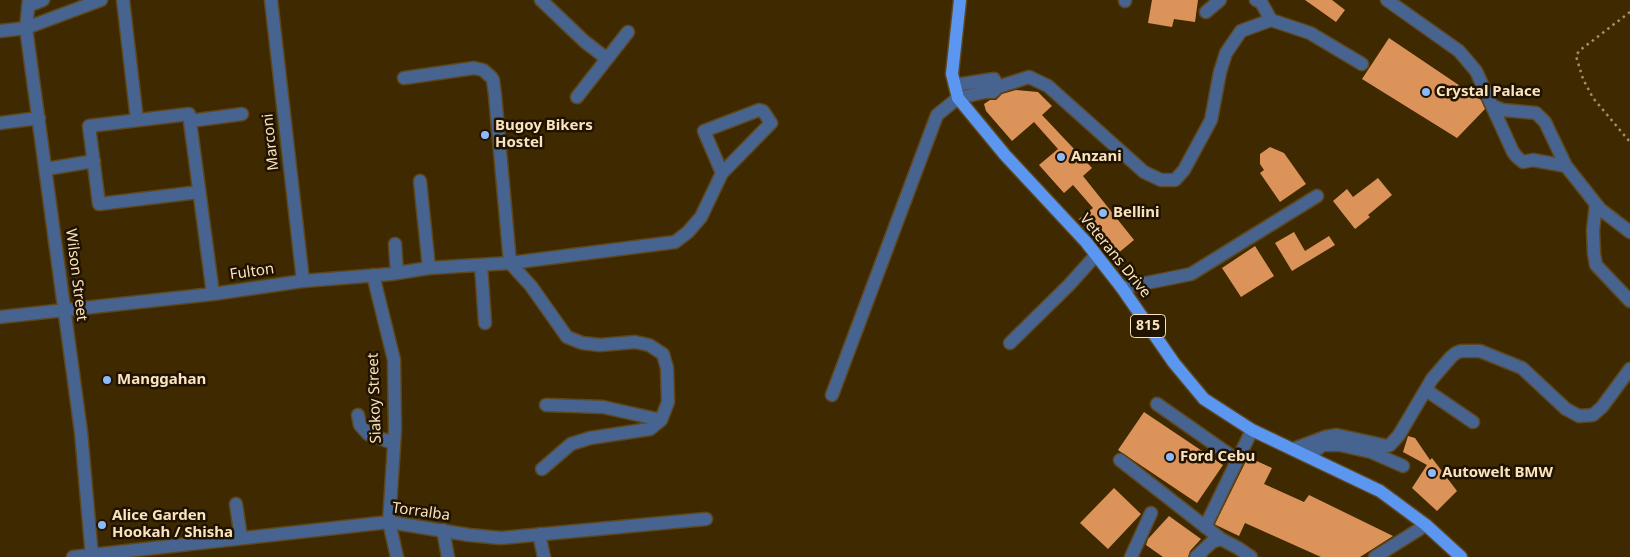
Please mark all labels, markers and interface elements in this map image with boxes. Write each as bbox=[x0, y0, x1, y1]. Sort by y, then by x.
place label: Crystal Palace bbox=[1436, 83, 1541, 101]
marker: Crystal Palace bbox=[1420, 86, 1432, 98]
street label: Marconi bbox=[259, 113, 283, 171]
place label: Bugoy Bikers Hostel bbox=[495, 117, 593, 152]
marker: Bugoy Bikers Hostel bbox=[479, 129, 491, 141]
place label: Anzani bbox=[1071, 148, 1122, 166]
marker: Anzani bbox=[1055, 151, 1067, 163]
place label: Bellini bbox=[1113, 204, 1160, 222]
marker: Bellini bbox=[1097, 207, 1109, 219]
street label: Veterans Drive bbox=[1076, 210, 1154, 302]
street label: Wilson Street bbox=[61, 228, 91, 322]
street label: Fulton bbox=[229, 260, 275, 284]
road number: 815 bbox=[1130, 314, 1166, 338]
street label: Siakoy Street bbox=[364, 352, 386, 444]
place label: Manggahan bbox=[117, 371, 206, 389]
marker: Manggahan bbox=[101, 374, 113, 386]
place label: Ford Cebu bbox=[1180, 448, 1255, 466]
marker: Ford Cebu bbox=[1164, 451, 1176, 463]
place label: Autowelt BMW bbox=[1442, 464, 1553, 482]
marker: Autowelt BMW bbox=[1426, 467, 1438, 479]
street label: Torralba bbox=[391, 499, 451, 525]
place label: Alice Garden Hookah / Shisha bbox=[112, 507, 233, 542]
marker: Alice Garden Hookah / Shisha bbox=[96, 519, 108, 531]

